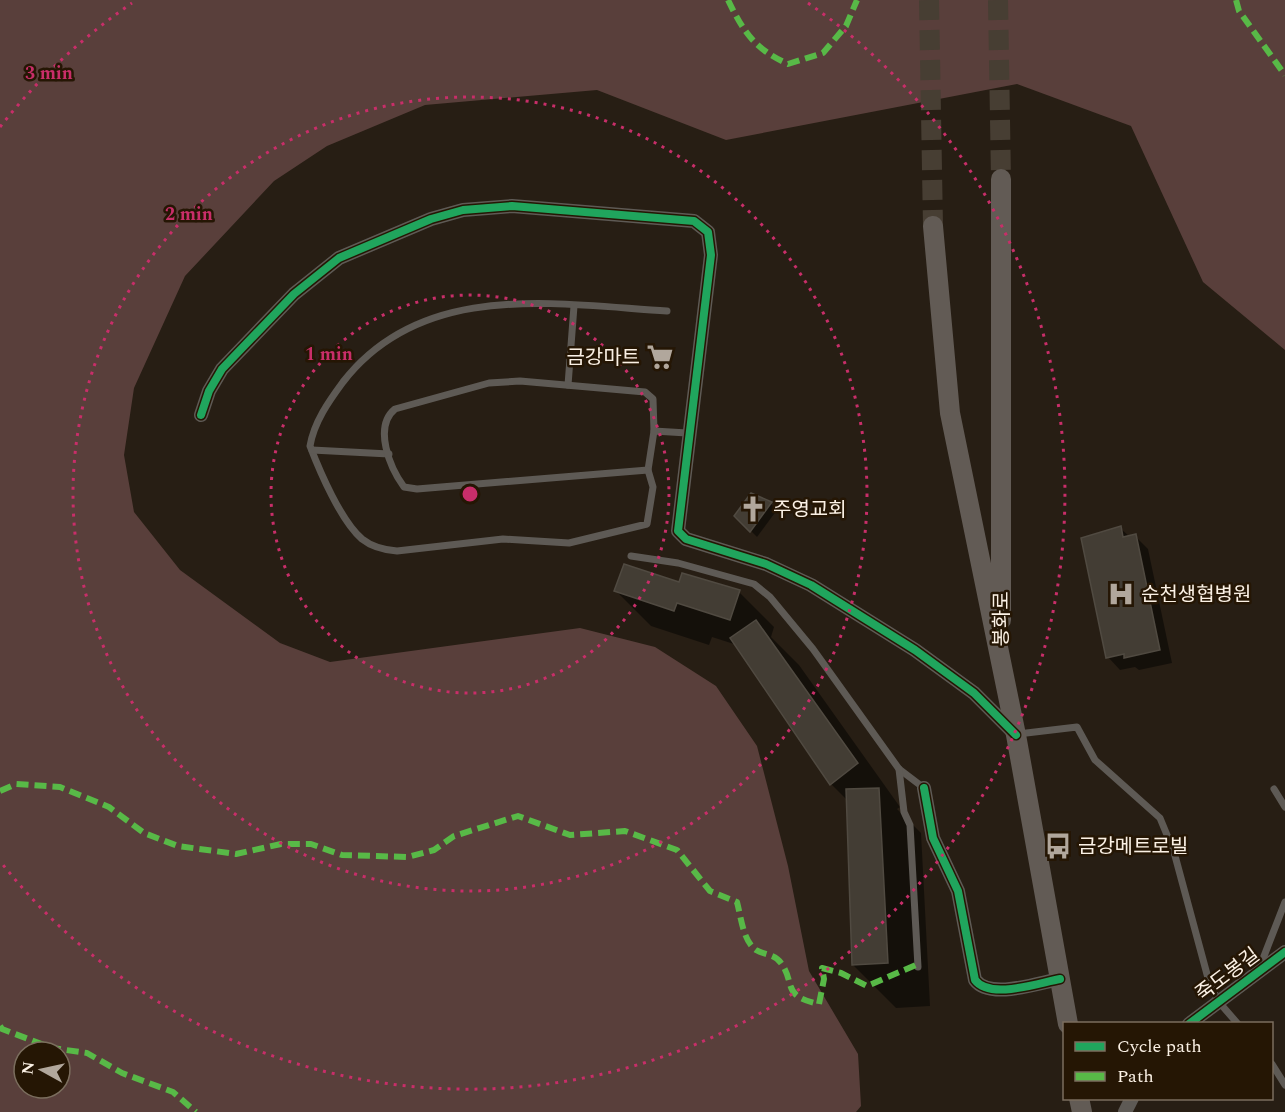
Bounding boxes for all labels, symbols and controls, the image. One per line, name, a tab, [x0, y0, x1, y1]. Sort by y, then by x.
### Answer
text: 3 min	[25, 60, 73, 87]
text: 2 min	[165, 201, 213, 228]
text: 1 min	[305, 341, 353, 368]
supermarket icon: 금강마트	[645, 342, 675, 372]
place label: 금강마트	[566, 343, 640, 373]
centre of rings	[460, 484, 480, 504]
church icon: 주영교회	[738, 494, 768, 524]
place label: 주영교회	[773, 495, 847, 525]
hospital icon: 순천생협병원	[1106, 579, 1136, 609]
place label: 순천생협병원	[1141, 580, 1251, 610]
street label: 봉화로	[987, 591, 1017, 647]
bus stop icon: 금강메트로빌	[1043, 831, 1073, 861]
place label: 금강메트로빌	[1078, 832, 1188, 862]
street label: 죽도봉길	[1189, 941, 1266, 1009]
legend	[1063, 1022, 1273, 1100]
text: Cycle path	[1117, 1033, 1202, 1060]
north arrow	[12, 1040, 72, 1100]
text: N	[15, 1060, 41, 1076]
text: Path	[1117, 1063, 1154, 1090]

